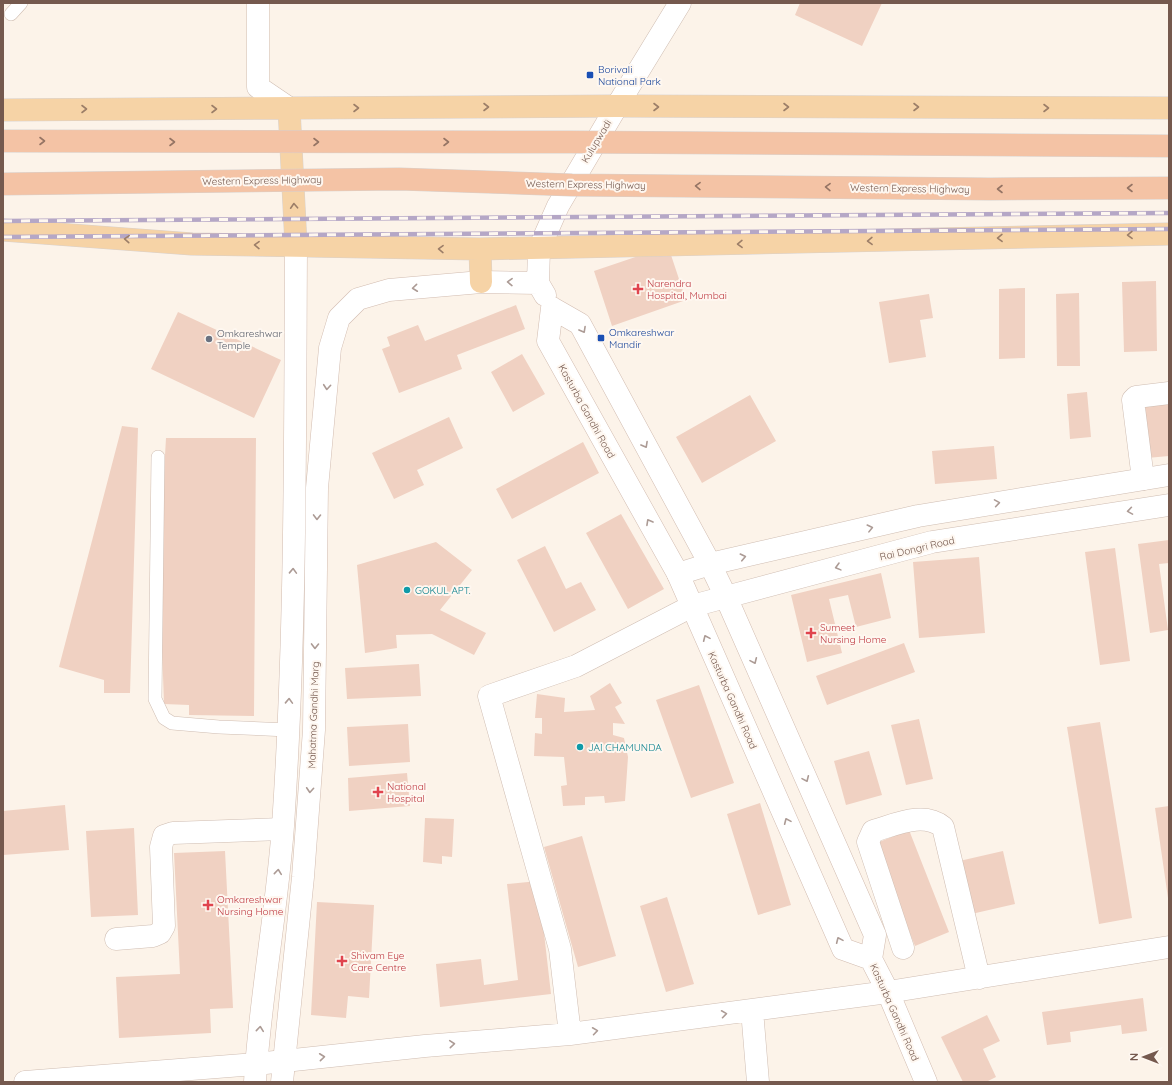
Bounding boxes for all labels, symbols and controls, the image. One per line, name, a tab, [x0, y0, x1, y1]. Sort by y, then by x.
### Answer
place label: Borivali National Park	[598, 63, 661, 88]
marker: Borivali National Park	[585, 70, 595, 80]
one-way arrow	[483, 103, 489, 111]
one-way arrow	[653, 103, 659, 111]
one-way arrow	[783, 103, 789, 111]
one-way arrow	[913, 103, 919, 111]
one-way arrow	[353, 104, 359, 112]
one-way arrow	[1043, 104, 1049, 112]
one-way arrow	[81, 105, 87, 113]
one-way arrow	[211, 105, 217, 113]
street label: Kulupwadi	[578, 117, 614, 165]
one-way arrow	[39, 137, 45, 145]
one-way arrow	[169, 138, 175, 146]
one-way arrow	[313, 138, 319, 146]
one-way arrow	[443, 138, 449, 146]
street label: Western Express Highway	[202, 173, 322, 188]
street label: Western Express Highway	[526, 177, 646, 192]
street label: Western Express Highway	[850, 181, 970, 196]
one-way arrow	[695, 182, 701, 190]
one-way arrow	[825, 183, 831, 191]
one-way arrow	[1127, 184, 1133, 192]
one-way arrow	[997, 185, 1003, 193]
one-way arrow	[290, 203, 299, 209]
one-way arrow	[1127, 231, 1133, 239]
one-way arrow	[997, 234, 1003, 242]
one-way arrow	[124, 235, 130, 244]
one-way arrow	[867, 237, 873, 245]
one-way arrow	[737, 240, 743, 248]
one-way arrow	[254, 241, 260, 249]
one-way arrow	[438, 245, 444, 253]
place label: Narendra Hospital, Mumbai	[647, 277, 727, 302]
one-way arrow	[507, 278, 513, 286]
one-way arrow	[412, 283, 418, 292]
marker: Narendra Hospital, Mumbai	[632, 283, 644, 295]
one-way arrow	[578, 326, 585, 334]
place label: Omkareshwar Mandir	[609, 326, 674, 351]
place label: Omkareshwar Temple	[217, 327, 282, 352]
marker: Omkareshwar Mandir	[596, 333, 606, 343]
marker: Omkareshwar Temple	[204, 334, 214, 344]
street label: Kasturba Gandhi Road	[555, 362, 618, 461]
one-way arrow	[322, 384, 331, 390]
one-way arrow	[640, 441, 648, 448]
one-way arrow	[994, 499, 1000, 508]
one-way arrow	[1127, 506, 1134, 515]
one-way arrow	[313, 514, 321, 520]
one-way arrow	[646, 518, 653, 526]
one-way arrow	[866, 525, 873, 533]
street label: Rai Dongri Road	[878, 534, 956, 563]
one-way arrow	[739, 553, 746, 561]
one-way arrow	[835, 562, 842, 571]
one-way arrow	[288, 568, 297, 574]
place label: GOKUL APT.	[415, 584, 471, 597]
marker: GOKUL APT.	[402, 585, 412, 595]
place label: Sumeet Nursing Home	[820, 621, 887, 646]
marker: Sumeet Nursing Home	[805, 627, 817, 639]
one-way arrow	[703, 635, 711, 642]
one-way arrow	[311, 643, 319, 649]
street label: Kasturba Gandhi Road	[705, 649, 760, 751]
one-way arrow	[749, 656, 757, 664]
street label: Mahatma Gandhi Marg	[305, 661, 322, 769]
one-way arrow	[285, 698, 293, 704]
place label: JAI CHAMUNDA	[588, 741, 662, 754]
marker: JAI CHAMUNDA	[575, 742, 585, 752]
one-way arrow	[802, 776, 810, 783]
place label: National Hospital	[387, 780, 426, 805]
marker: National Hospital	[372, 786, 384, 798]
one-way arrow	[305, 787, 314, 793]
one-way arrow	[783, 818, 791, 825]
one-way arrow	[273, 869, 282, 875]
place label: Omkareshwar Nursing Home	[217, 893, 284, 918]
marker: Omkareshwar Nursing Home	[202, 899, 214, 911]
one-way arrow	[836, 937, 844, 944]
place label: Shivam Eye Care Centre	[351, 949, 407, 974]
marker: Shivam Eye Care Centre	[336, 955, 348, 967]
street label: Kasturba Gandhi Road	[867, 961, 922, 1063]
one-way arrow	[721, 1010, 727, 1019]
one-way arrow	[255, 1026, 264, 1032]
one-way arrow	[592, 1027, 598, 1036]
north arrow	[1124, 1037, 1164, 1077]
one-way arrow	[449, 1039, 455, 1048]
one-way arrow	[319, 1053, 325, 1062]
text: N	[1127, 1053, 1141, 1061]

